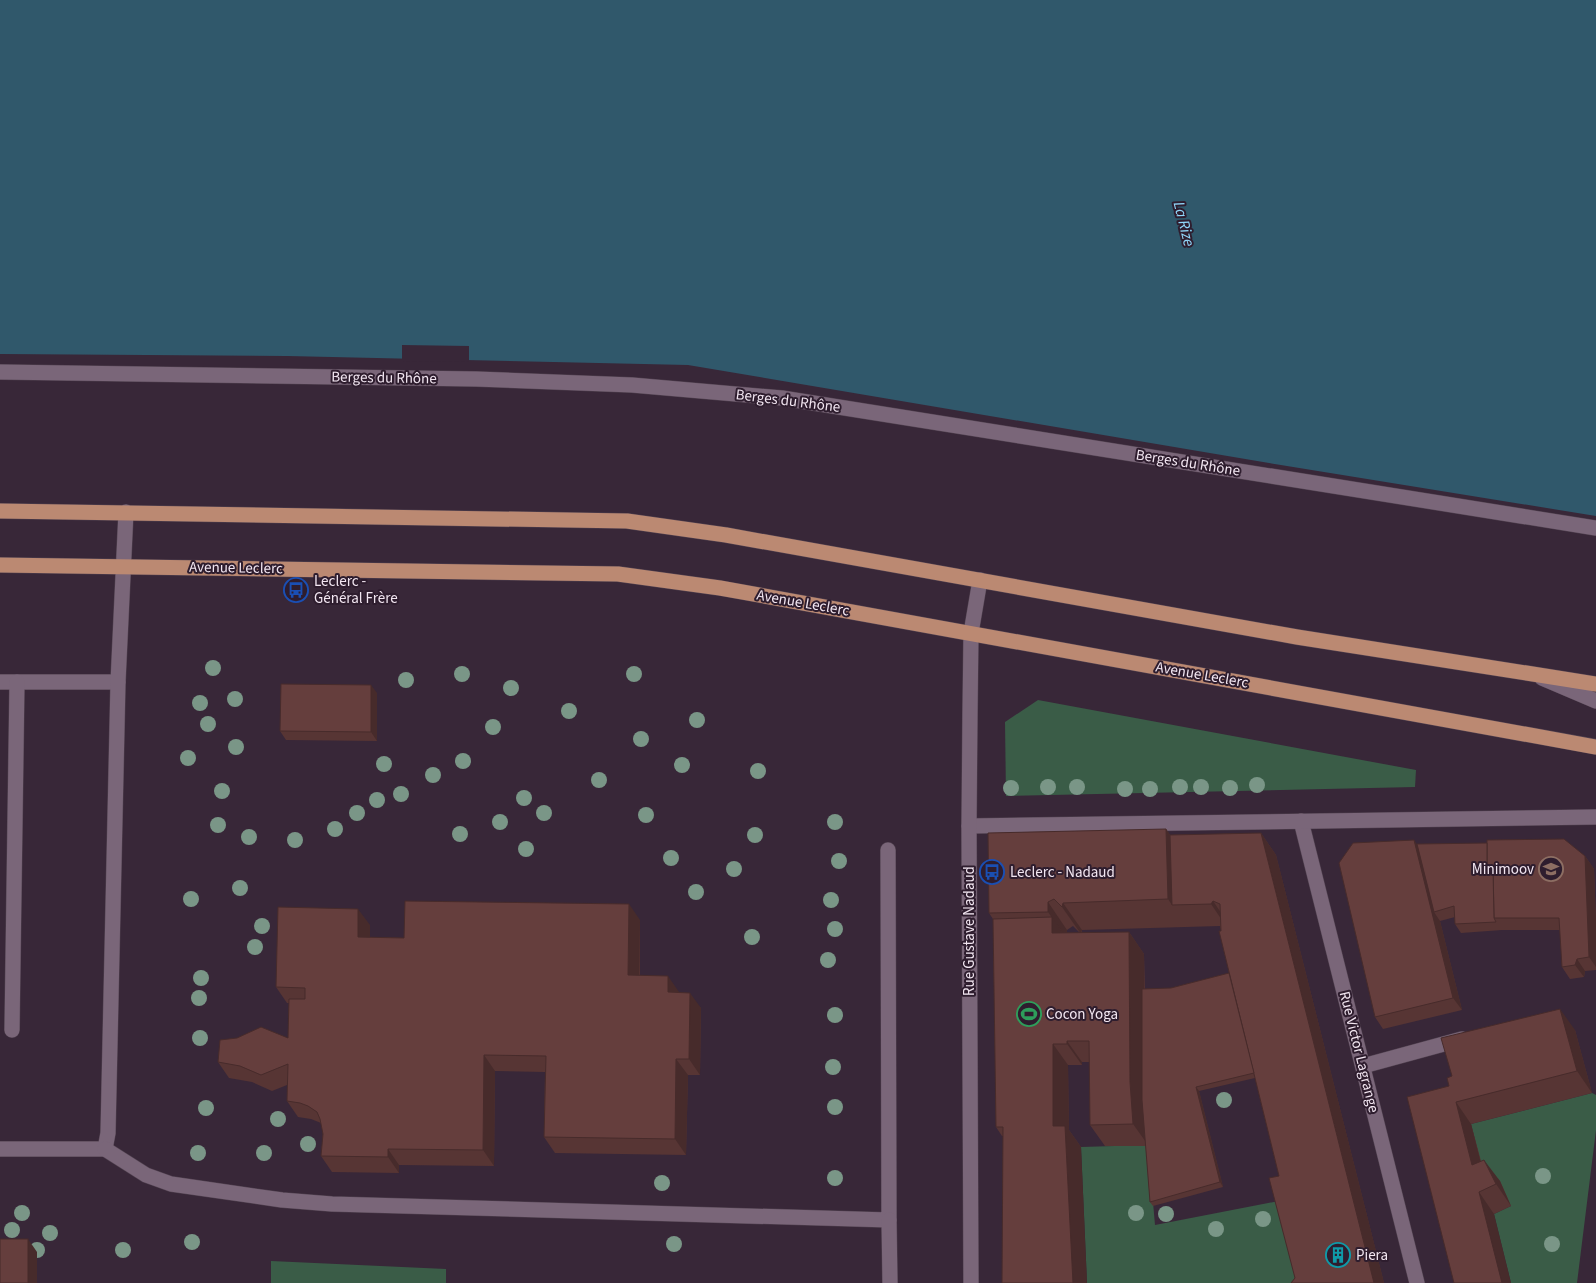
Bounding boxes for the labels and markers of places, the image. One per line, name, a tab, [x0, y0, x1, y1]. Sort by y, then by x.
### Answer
place label: Leclerc - Général Frère	[314, 571, 398, 609]
bus stop icon: Leclerc - Général Frère	[283, 577, 309, 603]
school or university icon: Minimoov	[1538, 856, 1564, 882]
bus stop icon: Leclerc - Nadaud	[979, 859, 1005, 885]
place label: Minimoov	[1472, 859, 1534, 880]
place label: Leclerc - Nadaud	[1010, 862, 1115, 883]
sports icon: Cocon Yoga	[1016, 1001, 1042, 1027]
place label: Cocon Yoga	[1046, 1004, 1118, 1025]
building icon: Piera	[1325, 1242, 1351, 1268]
place label: Piera	[1356, 1245, 1388, 1266]

